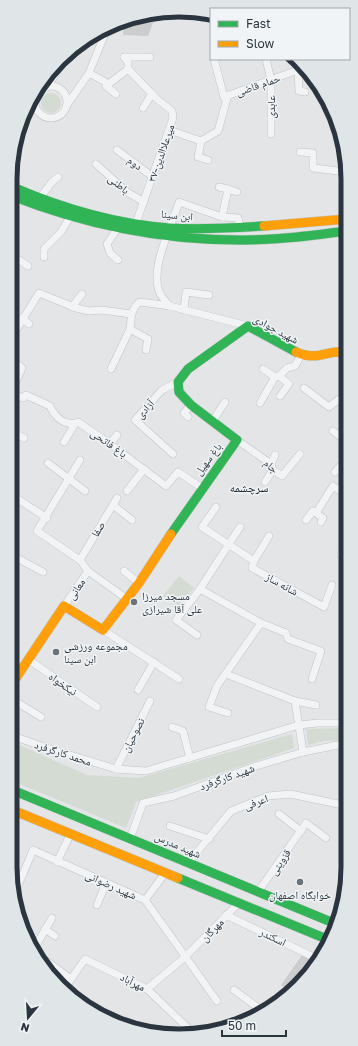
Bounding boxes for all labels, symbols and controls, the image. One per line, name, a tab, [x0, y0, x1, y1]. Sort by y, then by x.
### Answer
legend	[210, 8, 350, 60]
text: Fast	[246, 16, 271, 31]
text: Slow	[246, 36, 274, 51]
street label: حمام قاضی	[234, 71, 282, 99]
street label: عابدی	[264, 95, 278, 119]
street label: ۳۷-میرعلاالدین	[145, 122, 177, 184]
street label: دوم	[125, 153, 146, 173]
street label: باطنی	[105, 171, 133, 197]
street label: ابن سینا	[160, 207, 194, 223]
street label: شهید جوادی	[251, 311, 301, 347]
street label: آزادی	[133, 396, 157, 421]
street label: باغ فاتحی	[88, 425, 130, 461]
street label: باغ سهیل	[191, 440, 225, 478]
street label: جام	[261, 456, 281, 476]
district label: سرچشمه	[230, 480, 268, 495]
street label: صفا	[88, 519, 107, 539]
street label: شانه ساز	[263, 569, 301, 598]
street label: معانی	[64, 576, 88, 602]
place label: مسجد میرزا علی آقا شیرازی	[142, 589, 203, 616]
marker: مسجد میرزا علی آقا شیرازی	[129, 597, 139, 607]
place label: مجموعه ورزشی ابن سینا	[64, 639, 128, 666]
marker: مجموعه ورزشی ابن سینا	[51, 647, 61, 657]
street label: نیکخواه	[46, 669, 80, 698]
street label: نصوحیان	[118, 715, 148, 755]
street label: محمد کارگرفرد	[33, 737, 93, 768]
street label: شهید کارگرفرد	[198, 761, 256, 793]
street label: اعرفی	[242, 791, 270, 813]
street label: شهید مدرس	[153, 829, 203, 861]
street label: قزوینی	[266, 846, 294, 878]
street label: شهید رضوانی	[83, 868, 139, 902]
marker: خوابگاه اصفهان	[295, 877, 305, 887]
place label: خوابگاه اصفهان	[269, 888, 331, 902]
street label: مهرگان	[197, 915, 227, 945]
street label: اسکندر	[257, 924, 288, 948]
street label: مهرآباد	[118, 970, 148, 994]
north arrow	[8, 998, 48, 1038]
scale bar	[222, 1012, 286, 1038]
text: 50 m	[228, 1018, 256, 1033]
text: N	[19, 1021, 31, 1035]

